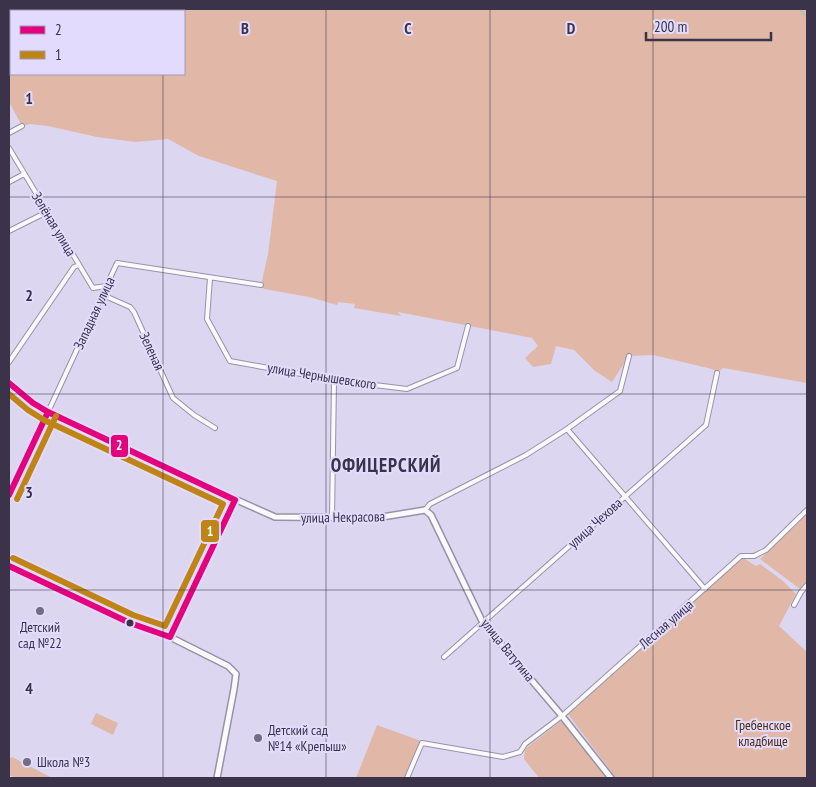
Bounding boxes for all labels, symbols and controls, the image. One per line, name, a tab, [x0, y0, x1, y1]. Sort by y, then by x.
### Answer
legend	[10, 10, 185, 75]
scale bar	[646, 10, 771, 42]
text: 200 m	[654, 17, 687, 36]
text: B	[241, 18, 249, 38]
text: C	[404, 18, 412, 38]
text: D	[567, 18, 576, 38]
text: 2	[55, 20, 62, 39]
text: 1	[55, 45, 62, 64]
text: 1	[25, 88, 33, 108]
street label: Зелёная улица	[28, 189, 80, 259]
street label: Западная улица	[69, 274, 119, 352]
text: 2	[25, 285, 33, 305]
street label: Зеленая	[135, 329, 169, 373]
street label: улица Чернышевского	[266, 358, 378, 394]
line badge: 2	[110, 434, 129, 458]
text: 2	[116, 436, 122, 454]
district label: ОФИЦЕРСКИЙ	[331, 453, 441, 477]
text: 3	[25, 482, 33, 502]
street label: улица Чехова	[564, 494, 626, 552]
street label: улица Некрасова	[301, 507, 385, 527]
line badge: 1	[200, 519, 220, 543]
text: 1	[207, 522, 213, 540]
street label: Лесная улица	[634, 595, 697, 653]
marker: Детский сад №22	[34, 605, 46, 617]
street label: улица Ватутина	[477, 615, 539, 685]
place label: Детский сад №22	[18, 618, 62, 652]
unlabelled marker	[125, 618, 135, 628]
text: 4	[25, 678, 33, 698]
park label: Гребенское кладбище	[735, 716, 791, 750]
place label: Детский сад №14 «Крепыш»	[268, 721, 347, 755]
marker: Детский сад №14 «Крепыш»	[252, 732, 264, 744]
place label: Школа №3	[37, 753, 90, 771]
marker: Школа №3	[21, 756, 33, 768]

